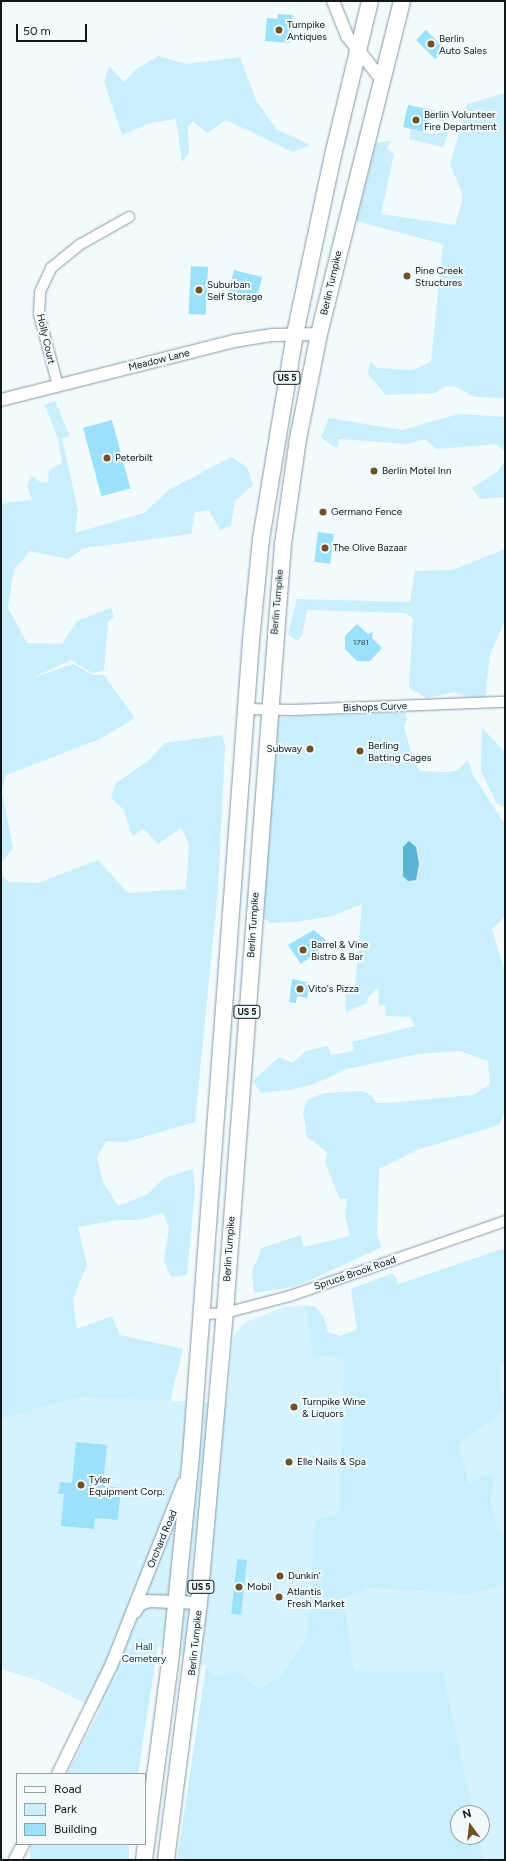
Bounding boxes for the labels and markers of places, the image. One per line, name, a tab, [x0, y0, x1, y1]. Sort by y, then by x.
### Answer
place label: Turnpike Antiques	[287, 18, 327, 42]
marker: Turnpike Antiques	[274, 25, 284, 35]
place label: Berlin Auto Sales	[439, 32, 487, 56]
marker: Berlin Auto Sales	[426, 39, 436, 49]
place label: Berlin Volunteer Fire Department	[424, 108, 497, 132]
marker: Berlin Volunteer Fire Department	[411, 115, 421, 125]
place label: Pine Creek Structures	[415, 264, 463, 288]
marker: Pine Creek Structures	[402, 271, 412, 281]
place label: Suburban Self Storage	[207, 278, 262, 302]
marker: Suburban Self Storage	[194, 285, 204, 295]
place label: Peterbilt	[115, 452, 153, 464]
marker: Peterbilt	[102, 453, 112, 463]
place label: Berlin Motel Inn	[382, 465, 452, 477]
marker: Berlin Motel Inn	[369, 466, 379, 476]
place label: Germano Fence	[331, 506, 402, 518]
marker: Germano Fence	[318, 507, 328, 517]
place label: The Olive Bazaar	[333, 542, 407, 554]
marker: The Olive Bazaar	[320, 543, 330, 553]
place label: Berling Batting Cages	[368, 739, 431, 762]
place label: Subway	[267, 743, 302, 755]
marker: Subway	[305, 744, 315, 754]
marker: Berling Batting Cages	[355, 746, 365, 756]
place label: Barrel & Vine Bistro & Bar	[311, 938, 368, 962]
marker: Barrel & Vine Bistro & Bar	[298, 945, 308, 955]
place label: Vito's Pizza	[308, 983, 359, 995]
marker: Vito's Pizza	[295, 984, 305, 994]
place label: Turnpike Wine & Liquors	[302, 1395, 365, 1418]
marker: Turnpike Wine & Liquors	[289, 1402, 299, 1412]
place label: Elle Nails & Spa	[297, 1456, 366, 1468]
marker: Elle Nails & Spa	[284, 1457, 294, 1467]
place label: Tyler Equipment Corp.	[89, 1473, 165, 1496]
marker: Tyler Equipment Corp.	[76, 1480, 86, 1490]
place label: Dunkin'	[288, 1570, 321, 1582]
marker: Dunkin'	[275, 1571, 285, 1581]
place label: Mobil	[247, 1581, 272, 1593]
marker: Mobil	[234, 1582, 244, 1592]
place label: Atlantis Fresh Market	[287, 1585, 345, 1608]
marker: Atlantis Fresh Market	[274, 1592, 284, 1602]

